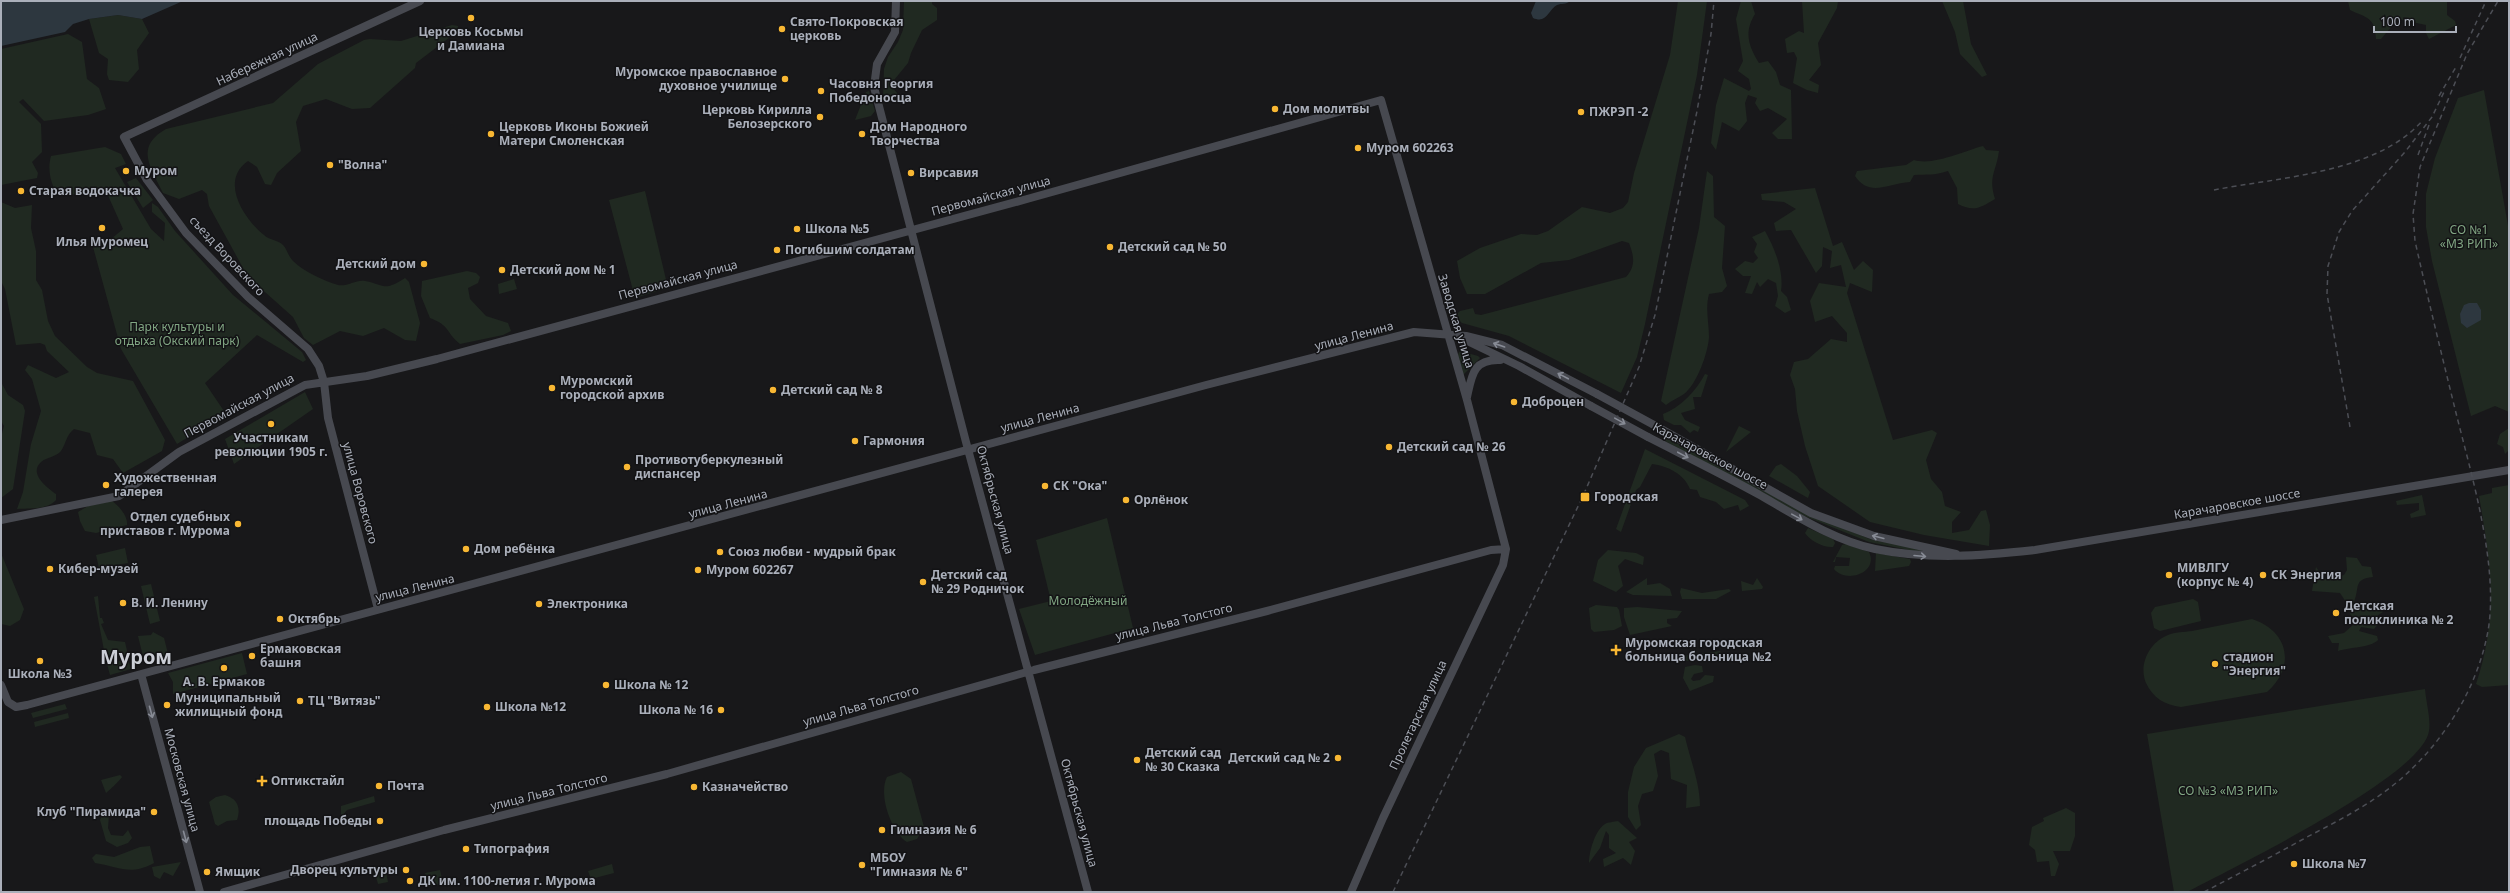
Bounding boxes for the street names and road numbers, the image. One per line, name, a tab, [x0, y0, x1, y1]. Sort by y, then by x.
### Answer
street label: Набережная улица	[213, 28, 320, 90]
street label: Первомайская улица	[929, 171, 1052, 220]
street label: съезд Воровского	[186, 212, 269, 299]
street label: Первомайская улица	[616, 255, 739, 304]
street label: Заводская улица	[1434, 272, 1479, 370]
street label: улица Ленина	[1313, 317, 1395, 354]
street label: Первомайская улица	[181, 369, 297, 442]
street label: улица Ленина	[999, 399, 1081, 436]
street label: Карачаровское шоссе	[1650, 418, 1771, 493]
street label: улица Воровского	[339, 440, 382, 546]
street label: Октябрьская улица	[973, 444, 1018, 556]
street label: Карачаровское шоссе	[2172, 484, 2302, 523]
street label: улица Ленина	[687, 485, 769, 522]
street label: улица Ленина	[374, 569, 456, 606]
street label: улица Льва Толстого	[1114, 599, 1234, 644]
street label: Пролетарская улица	[1385, 657, 1450, 772]
street label: улица Льва Толстого	[801, 681, 921, 730]
street label: Московская улица	[160, 726, 205, 834]
street label: Октябрьская улица	[1057, 757, 1102, 869]
street label: улица Льва Толстого	[489, 769, 609, 814]

